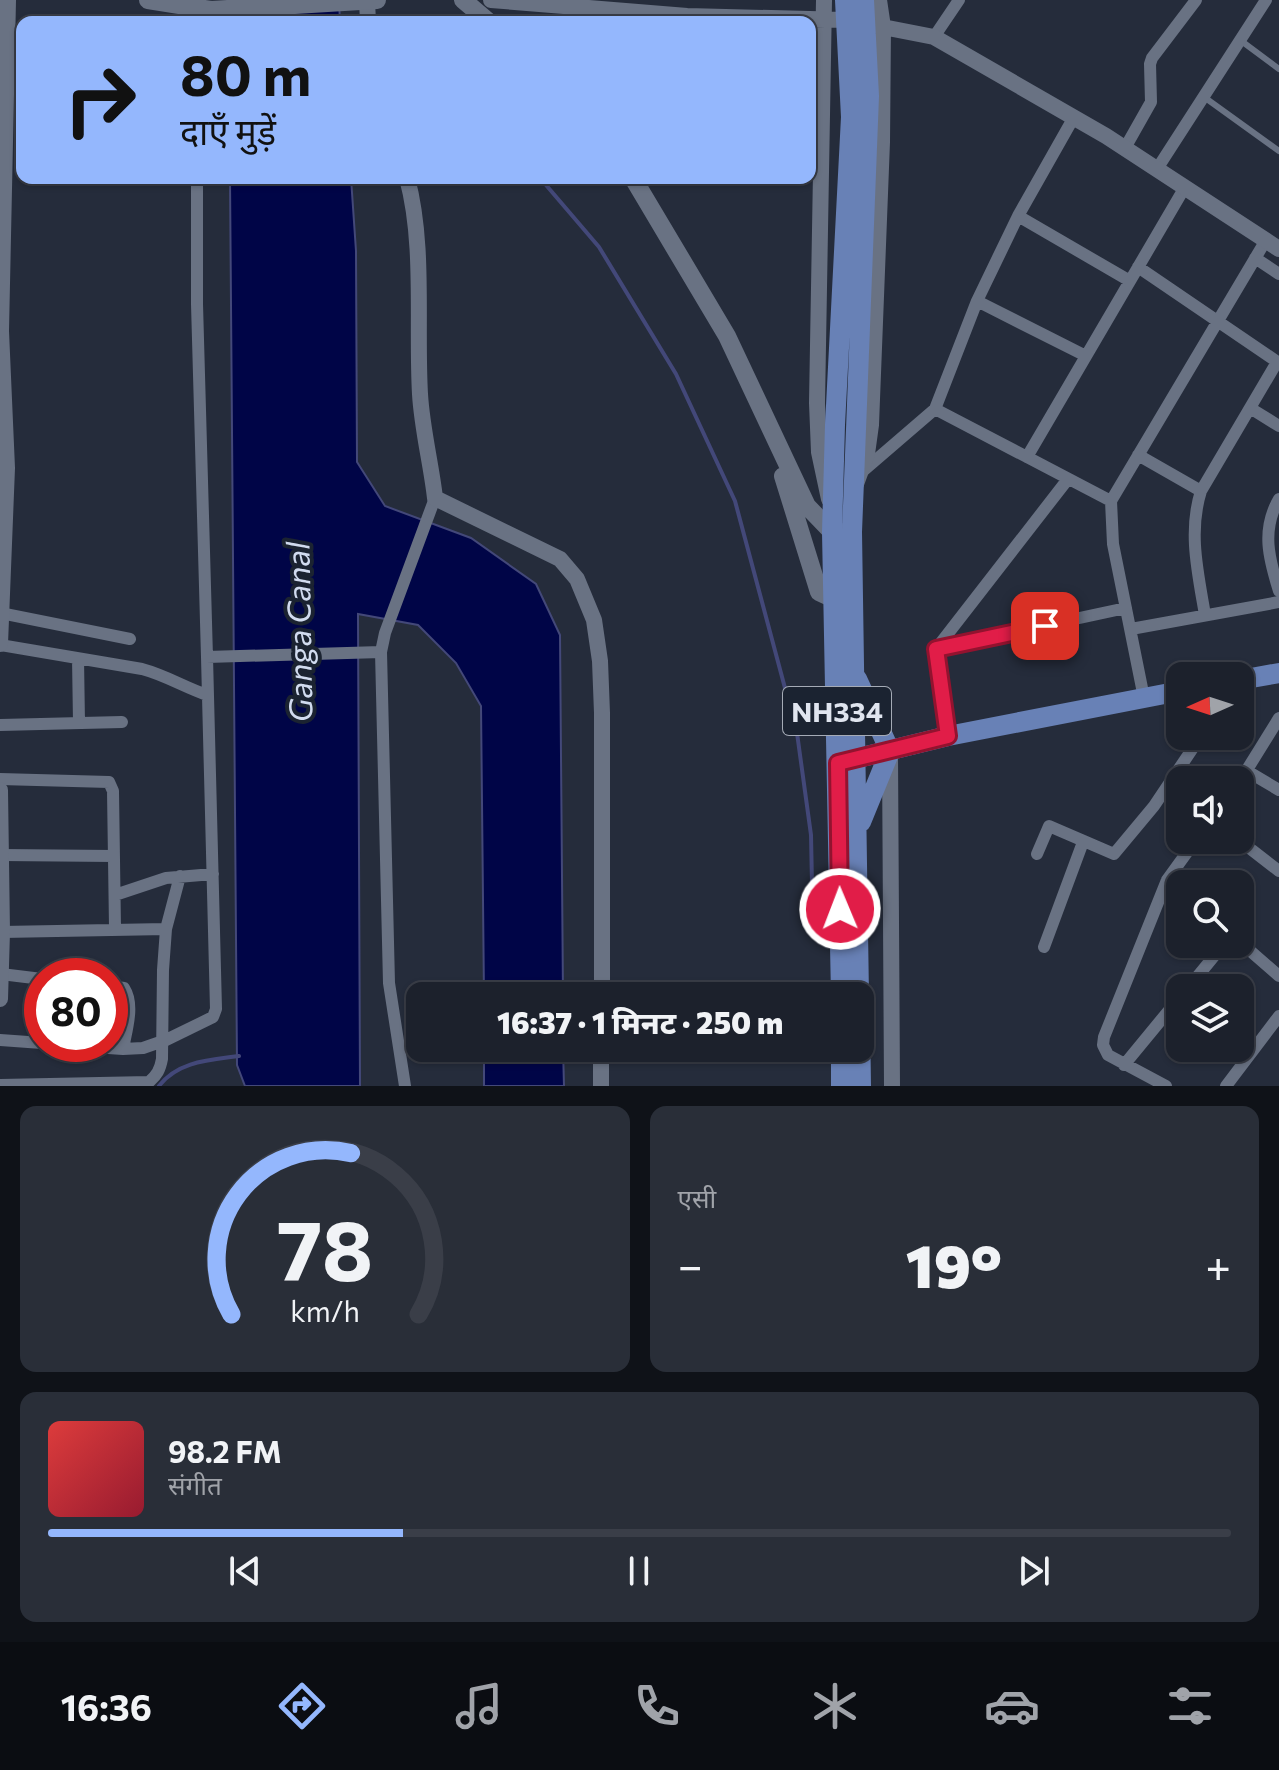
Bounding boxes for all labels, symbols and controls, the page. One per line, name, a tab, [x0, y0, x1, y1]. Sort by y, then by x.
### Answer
text: 80 m	[180, 39, 311, 108]
icon: right	[48, 48, 152, 152]
text: दाएँ मुड़ें	[180, 108, 276, 152]
water label: Ganga Canal	[276, 541, 320, 723]
pin	[1011, 592, 1079, 660]
icon: arrive	[1023, 604, 1067, 648]
north arrow	[1166, 662, 1254, 750]
map controls	[1166, 662, 1254, 1062]
road number: NH334	[783, 687, 891, 735]
button: sound	[1166, 766, 1254, 854]
position arrow	[798, 867, 882, 951]
button: search	[1166, 870, 1254, 958]
speed limit sign: 80	[24, 958, 128, 1062]
button: layers	[1166, 974, 1254, 1062]
text: 16:37 · 1 मिनट · 250 m	[497, 1003, 783, 1040]
text: एसी	[678, 1182, 716, 1213]
text: 78	[276, 1196, 373, 1298]
text: 19°	[906, 1227, 1002, 1300]
text: −	[678, 1237, 703, 1291]
text: +	[1205, 1237, 1231, 1291]
text: km/h	[290, 1293, 360, 1328]
text: 98.2 FM	[168, 1432, 282, 1469]
text: संगीत	[168, 1469, 222, 1500]
icon: previous	[223, 1549, 267, 1593]
icon: pause	[617, 1549, 661, 1593]
icon: next	[1012, 1549, 1056, 1593]
icon: directions	[274, 1678, 330, 1734]
icon: music	[451, 1678, 507, 1734]
icon: phone	[629, 1678, 685, 1734]
icon: climate	[807, 1678, 863, 1734]
icon: car	[984, 1678, 1040, 1734]
icon: filters	[1162, 1678, 1218, 1734]
text: 16:36	[61, 1684, 152, 1728]

